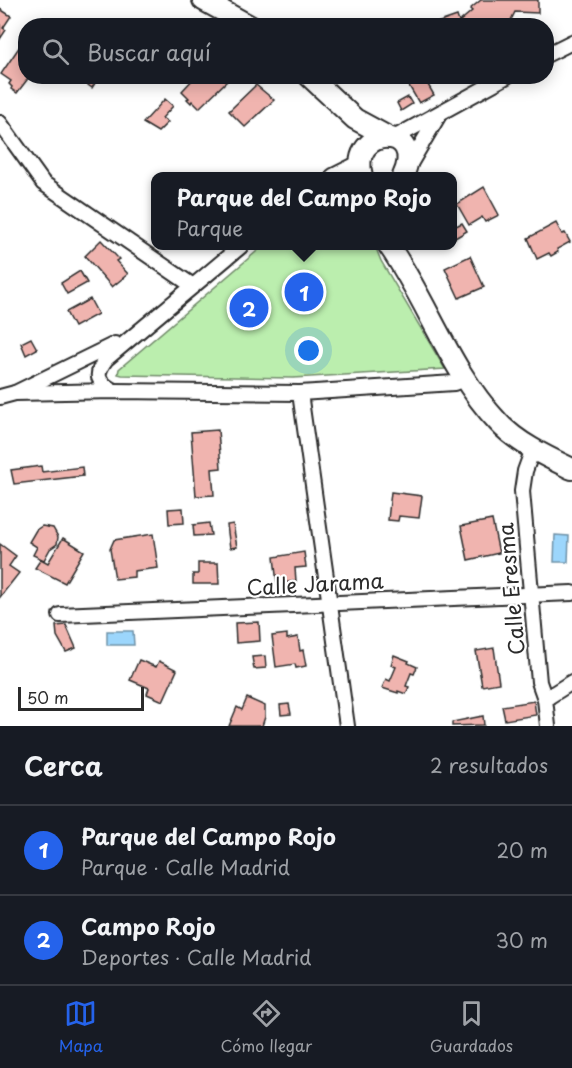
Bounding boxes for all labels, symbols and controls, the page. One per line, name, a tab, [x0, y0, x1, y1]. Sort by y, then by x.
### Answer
search box	[18, 18, 554, 84]
icon: search	[39, 35, 72, 68]
text: Buscar aquí	[87, 35, 211, 68]
popup	[151, 172, 457, 250]
text: Parque del Campo Rojo	[177, 180, 431, 213]
text: Parque	[177, 213, 243, 243]
pin: 1	[284, 270, 324, 314]
pin: 2	[230, 286, 268, 330]
your location	[294, 336, 323, 365]
street label: Calle Eresma	[488, 522, 532, 656]
street label: Calle Jarama	[246, 563, 385, 603]
scale bar	[18, 684, 144, 712]
text: 50 m	[27, 685, 68, 709]
text: Cerca	[24, 746, 103, 785]
text: 2 resultados	[430, 750, 548, 780]
text: Parque del Campo Rojo	[81, 819, 336, 852]
text: 1	[39, 835, 48, 865]
text: 20 m	[496, 835, 548, 865]
text: Parque · Calle Madrid	[81, 852, 290, 882]
text: Campo Rojo	[81, 909, 215, 942]
text: 2	[36, 925, 51, 955]
text: 30 m	[495, 925, 548, 955]
text: Deportes · Calle Madrid	[81, 942, 312, 972]
tab: Mapa	[59, 997, 103, 1057]
tab: Cómo llegar	[221, 997, 312, 1057]
tab: Guardados	[430, 997, 513, 1057]

